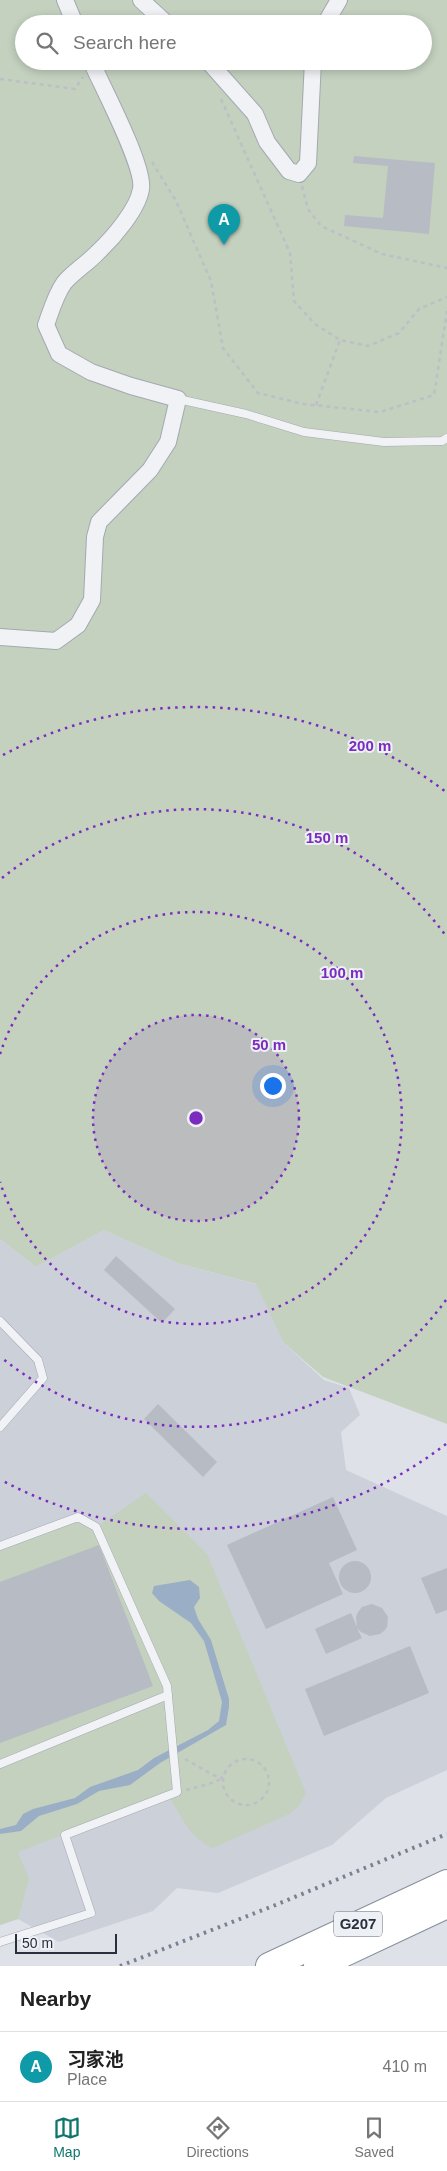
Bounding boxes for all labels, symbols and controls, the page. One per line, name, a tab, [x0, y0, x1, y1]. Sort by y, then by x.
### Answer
search box	[15, 15, 432, 70]
icon: search	[33, 29, 61, 57]
text: Search here	[73, 32, 177, 53]
pin: A	[208, 204, 240, 245]
text: 200 m	[349, 737, 391, 754]
text: 150 m	[306, 829, 348, 846]
text: 100 m	[321, 964, 363, 981]
text: 50 m	[252, 1036, 286, 1053]
your location	[260, 1073, 286, 1099]
centre of rings	[187, 1109, 205, 1127]
road number: G207	[334, 1912, 382, 1936]
scale bar	[15, 1931, 118, 1954]
text: 50 m	[22, 1935, 53, 1951]
text: Nearby	[20, 1987, 91, 2010]
text: 习家池	[67, 2049, 124, 2070]
text: A	[30, 2058, 42, 2075]
text: 410 m	[383, 2058, 427, 2075]
text: Place	[67, 2071, 107, 2088]
tab: Map	[53, 2114, 81, 2160]
tab: Directions	[187, 2114, 249, 2160]
tab: Saved	[354, 2114, 394, 2160]

